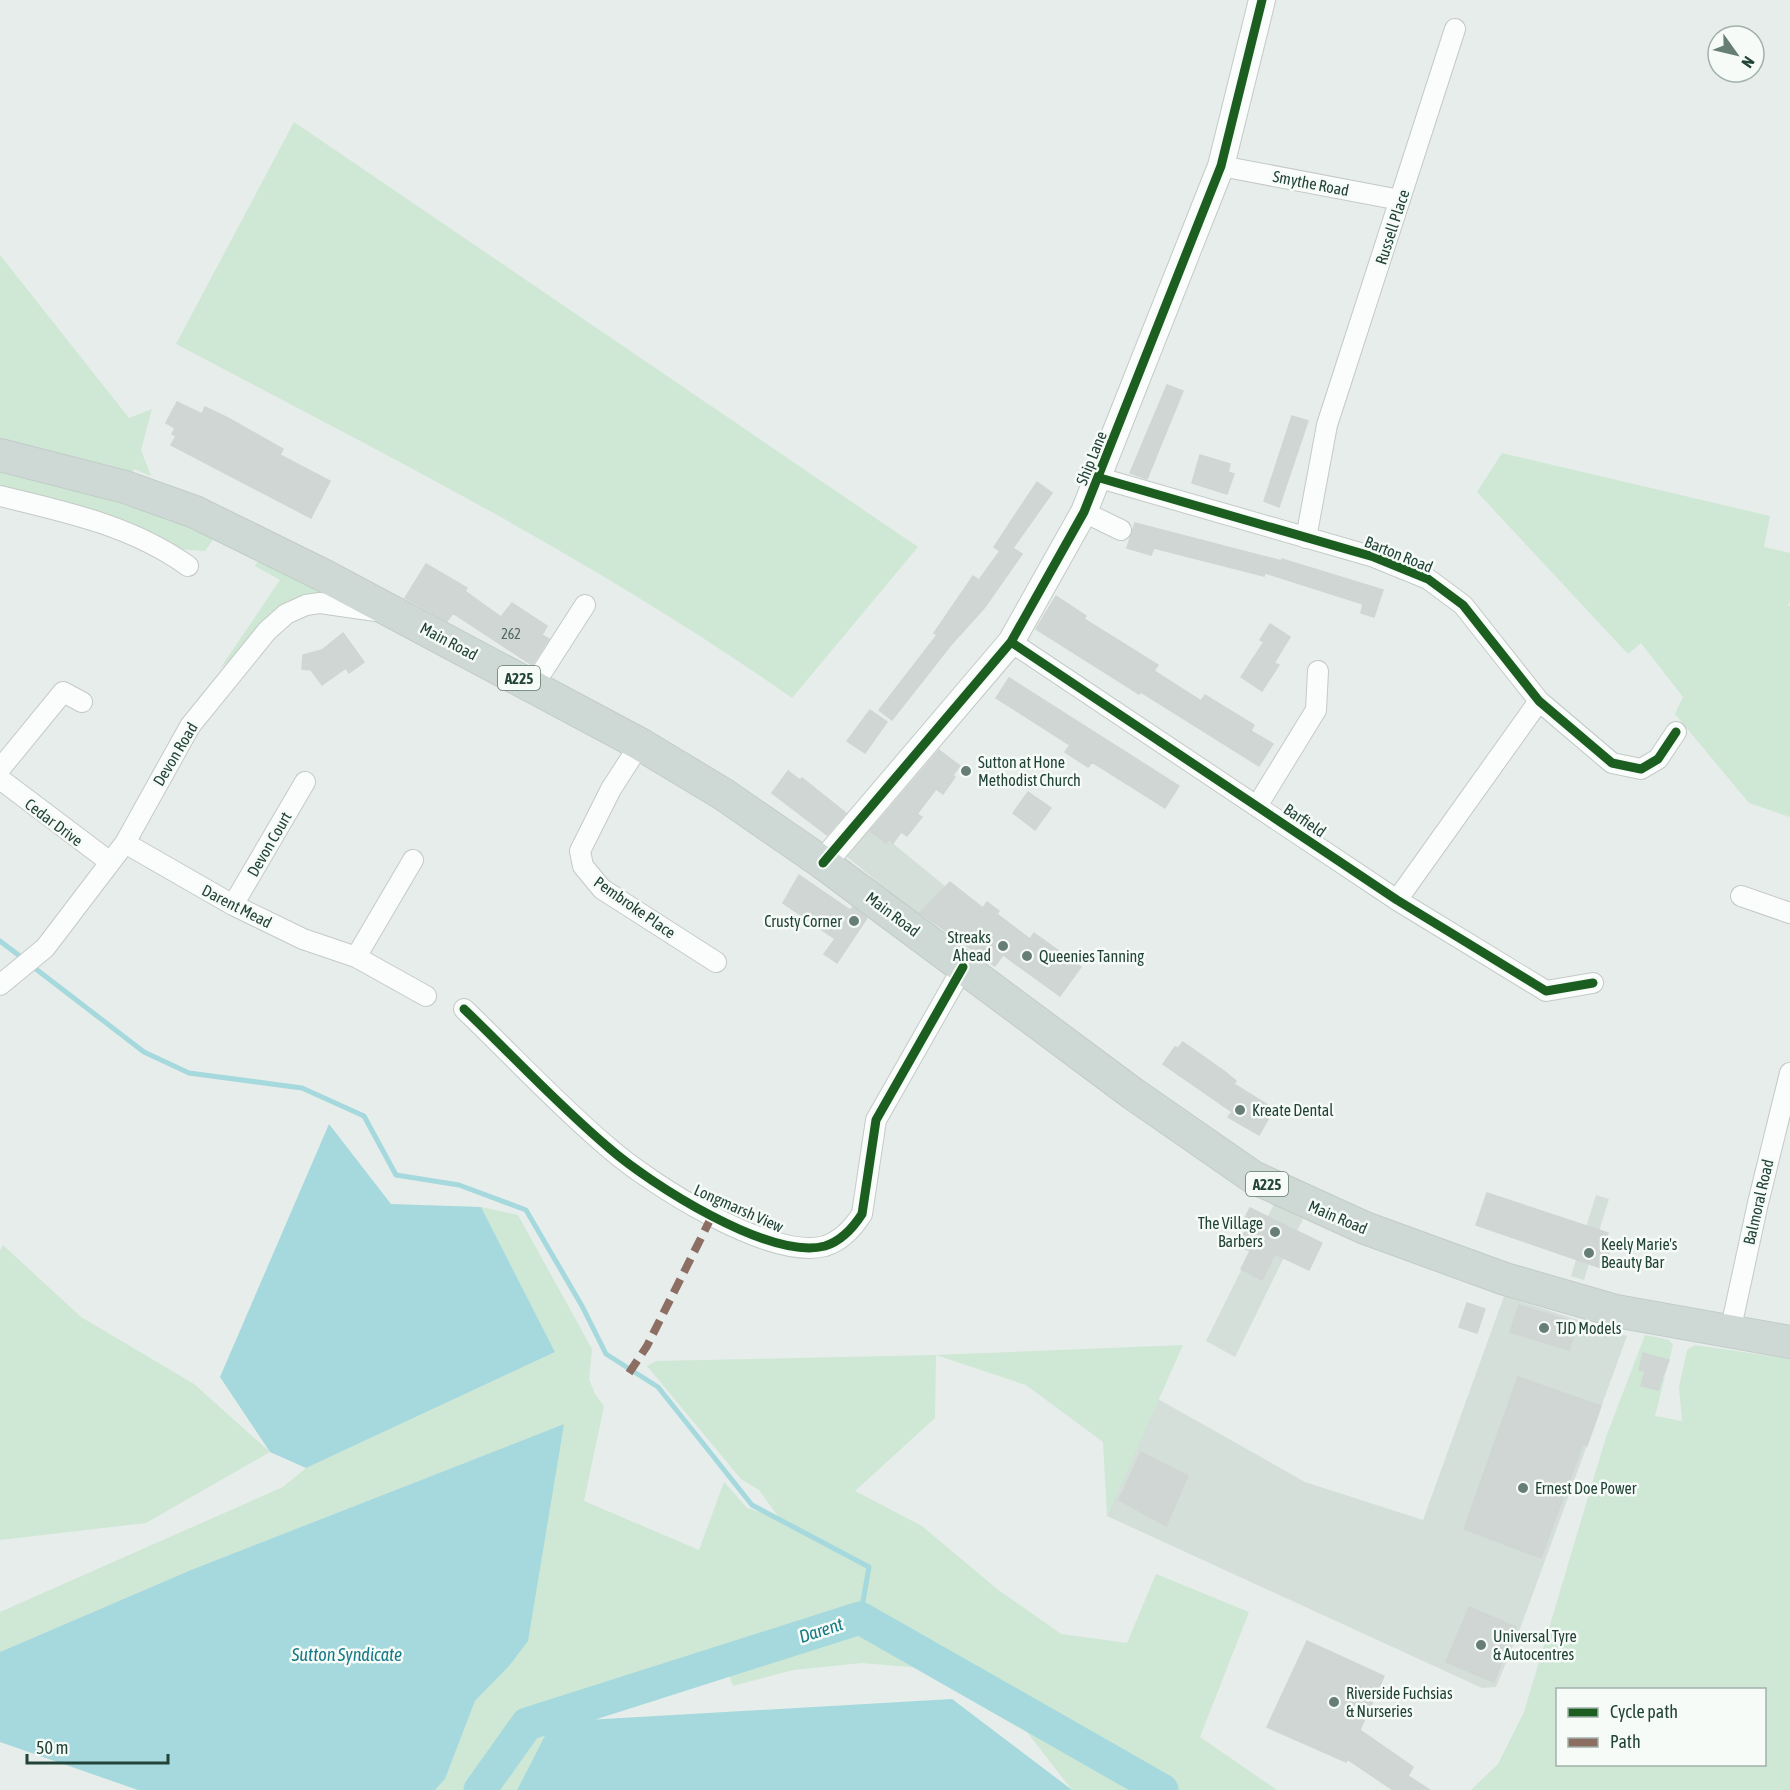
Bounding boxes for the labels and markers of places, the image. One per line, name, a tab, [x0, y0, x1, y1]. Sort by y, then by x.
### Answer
place label: Sutton at Hone Methodist Church	[978, 753, 1081, 789]
marker: Sutton at Hone Methodist Church	[959, 764, 973, 778]
place label: Crusty Corner	[764, 912, 842, 931]
marker: Crusty Corner	[847, 914, 861, 928]
place label: Streaks Ahead	[948, 928, 991, 964]
marker: Streaks Ahead	[996, 939, 1010, 953]
place label: Queenies Tanning	[1039, 947, 1144, 966]
marker: Queenies Tanning	[1020, 949, 1034, 963]
place label: Kreate Dental	[1252, 1101, 1334, 1119]
marker: Kreate Dental	[1233, 1103, 1247, 1117]
place label: The Village Barbers	[1198, 1214, 1263, 1250]
marker: The Village Barbers	[1268, 1225, 1282, 1239]
place label: Keely Marie's Beauty Bar	[1601, 1235, 1678, 1272]
marker: Keely Marie's Beauty Bar	[1582, 1246, 1596, 1260]
place label: TJD Models	[1556, 1319, 1622, 1337]
marker: TJD Models	[1537, 1321, 1551, 1335]
place label: Ernest Doe Power	[1535, 1479, 1637, 1497]
marker: Ernest Doe Power	[1516, 1481, 1530, 1495]
place label: Universal Tyre & Autocentres	[1493, 1627, 1577, 1663]
marker: Universal Tyre & Autocentres	[1474, 1638, 1488, 1652]
place label: Riverside Fuchsias & Nurseries	[1346, 1684, 1453, 1720]
marker: Riverside Fuchsias & Nurseries	[1327, 1695, 1341, 1709]

